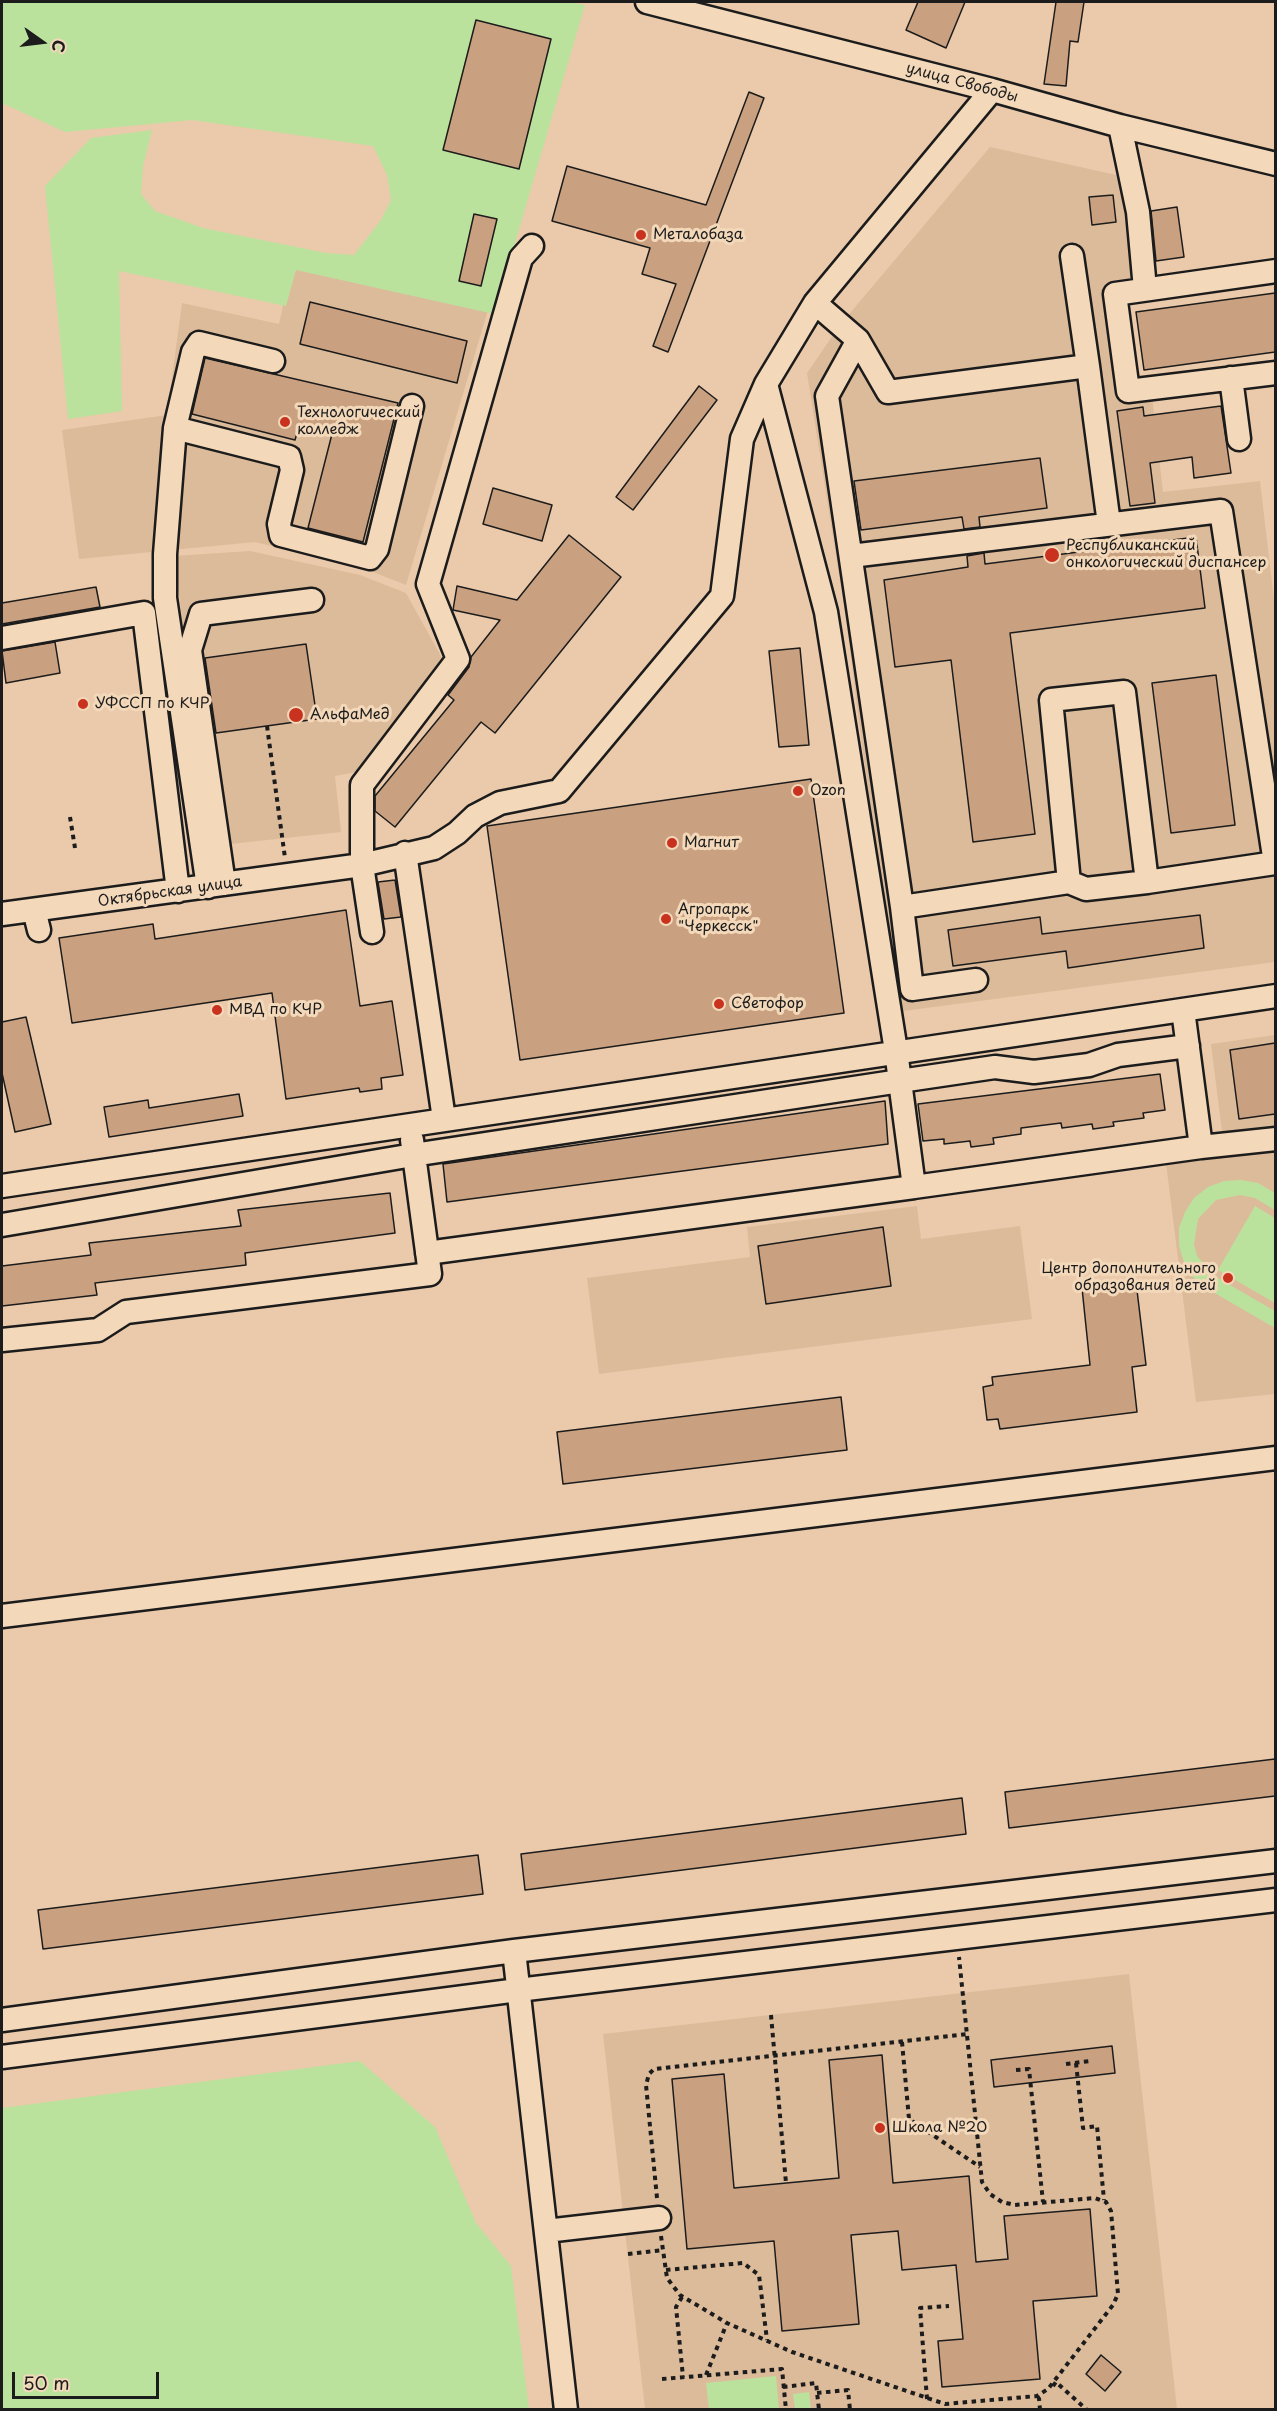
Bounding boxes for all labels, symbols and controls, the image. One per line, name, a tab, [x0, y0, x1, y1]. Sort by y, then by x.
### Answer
north arrow	[12, 12, 72, 72]
text: С	[46, 38, 73, 55]
street label: улица Свободы	[904, 59, 1020, 107]
place label: Металобаза	[653, 226, 743, 244]
marker: Металобаза	[634, 228, 648, 242]
place label: Технологический колледж	[297, 404, 420, 439]
marker: Технологический колледж	[278, 415, 292, 429]
place label: Республиканский онкологический диспансер	[1066, 537, 1266, 572]
marker: Республиканский онкологический диспансер	[1043, 546, 1061, 564]
place label: УФССП по КЧР	[95, 695, 209, 713]
marker: УФССП по КЧР	[76, 697, 90, 711]
marker: АльфаМед	[287, 706, 305, 724]
place label: АльфаМед	[310, 706, 390, 724]
place label: Ozon	[810, 782, 846, 800]
marker: Ozon	[791, 784, 805, 798]
place label: Магнит	[684, 834, 739, 852]
marker: Магнит	[665, 836, 679, 850]
street label: Октябрьская улица	[97, 873, 243, 911]
place label: Агропарк "Черкесск"	[678, 901, 758, 936]
marker: Агропарк "Черкесск"	[659, 912, 673, 926]
place label: Светофор	[731, 995, 804, 1013]
marker: Светофор	[712, 997, 726, 1011]
place label: МВД по КЧР	[229, 1001, 322, 1019]
marker: МВД по КЧР	[210, 1003, 224, 1017]
place label: Центр дополнительного образования детей	[1041, 1260, 1216, 1295]
marker: Центр дополнительного образования детей	[1221, 1271, 1235, 1285]
place label: Школа №20	[892, 2119, 987, 2137]
marker: Школа №20	[873, 2121, 887, 2135]
scale bar	[15, 2360, 162, 2398]
text: 50 m	[23, 2369, 70, 2396]

